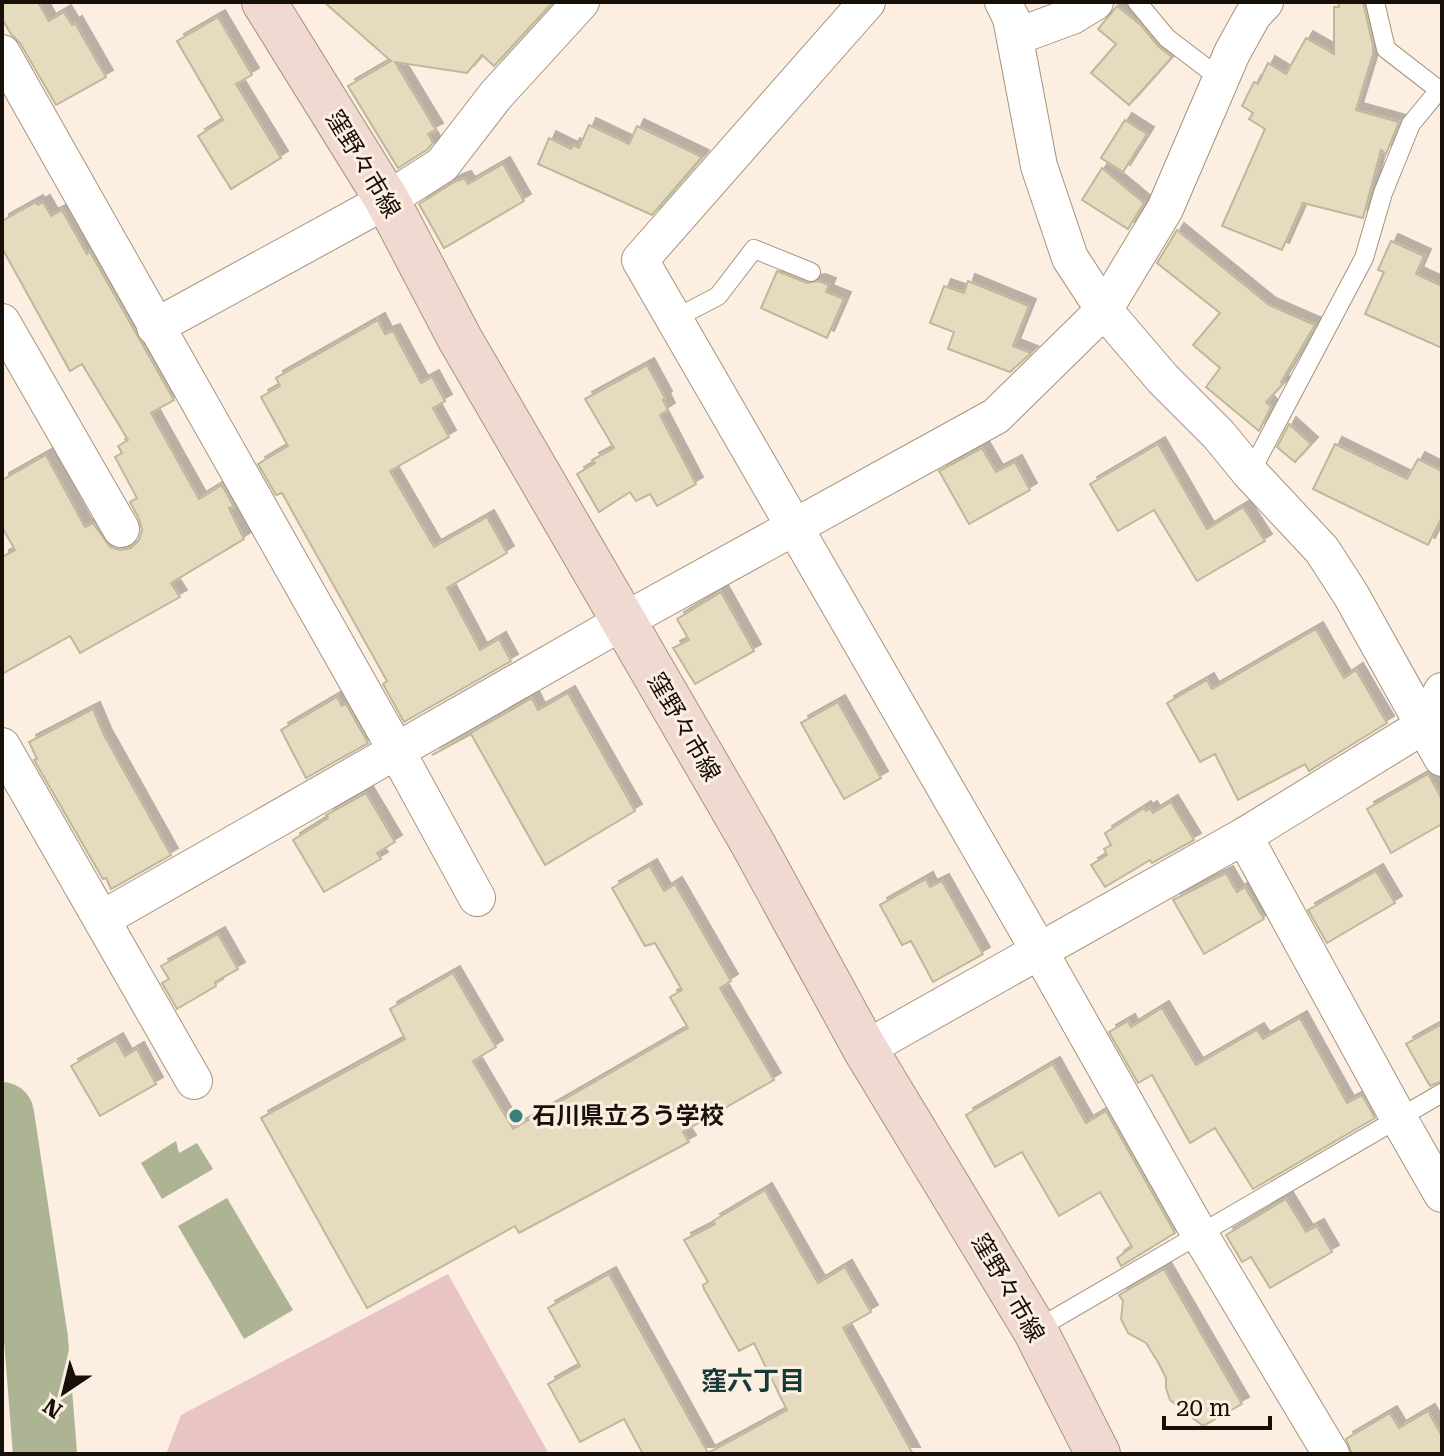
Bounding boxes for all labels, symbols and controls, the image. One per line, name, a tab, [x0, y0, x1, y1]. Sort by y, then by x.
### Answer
street label: 窪野々市線	[320, 105, 406, 223]
street label: 窪野々市線	[642, 668, 726, 786]
place label: 石川県立ろう学校	[532, 1102, 724, 1130]
marker: 石川県立ろう学校	[507, 1107, 525, 1125]
street label: 窪野々市線	[966, 1229, 1050, 1347]
north arrow	[24, 1352, 104, 1432]
district label: 窪六丁目	[701, 1366, 805, 1396]
scale bar	[1164, 1380, 1270, 1430]
text: N	[39, 1393, 67, 1423]
text: 20 m	[1176, 1394, 1231, 1422]

